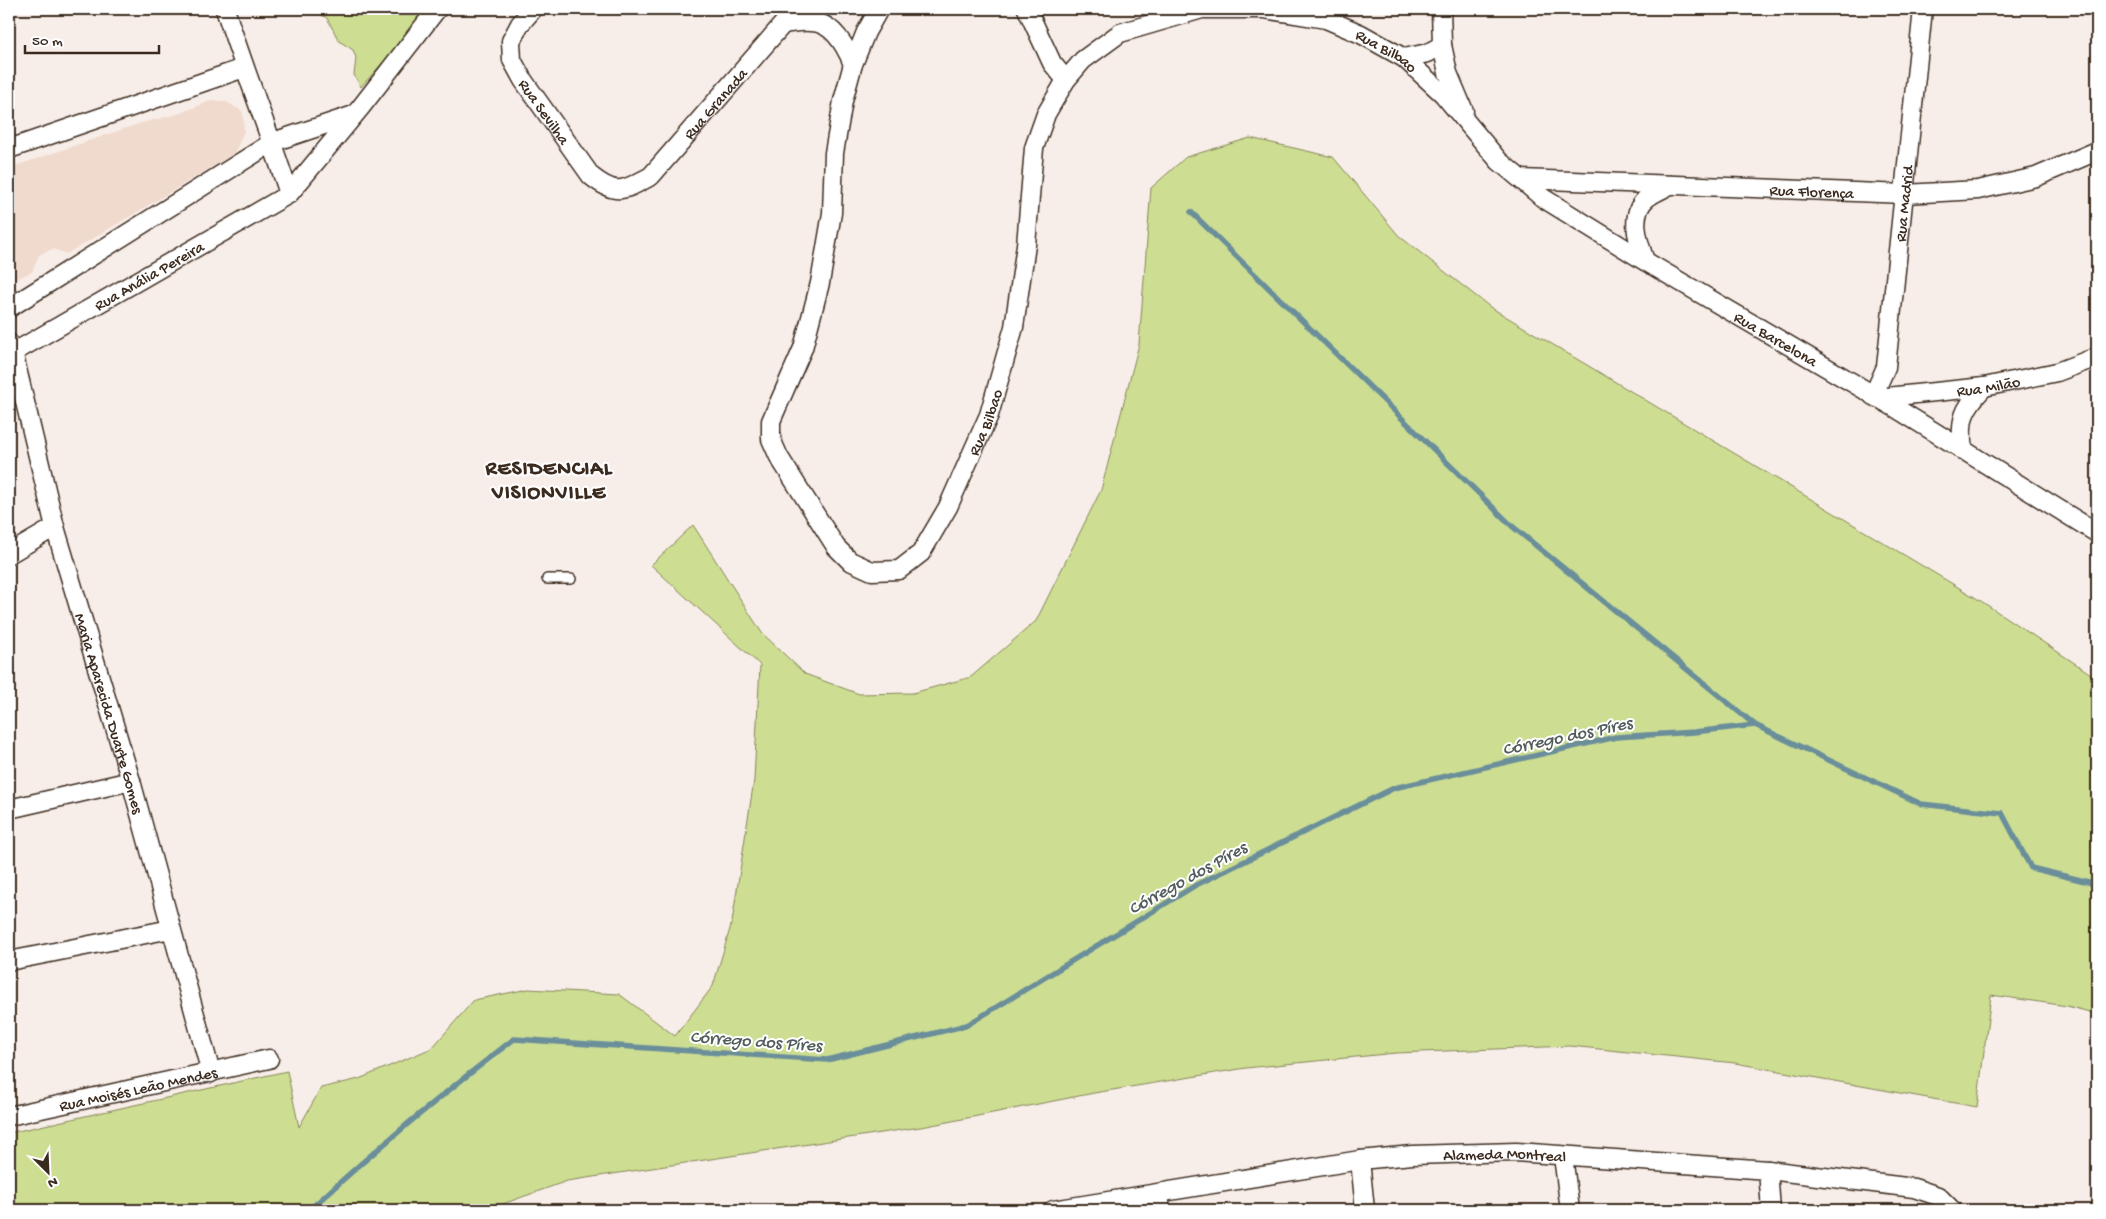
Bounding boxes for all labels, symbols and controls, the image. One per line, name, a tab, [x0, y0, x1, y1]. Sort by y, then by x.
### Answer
scale bar	[25, 22, 159, 54]
street label: Rua Bilbao	[1352, 27, 1420, 78]
text: 50 m	[32, 33, 63, 51]
street label: Rua Granada	[681, 65, 754, 145]
street label: Rua Sevilha	[512, 77, 572, 150]
street label: Rua Madrid	[1893, 163, 1920, 243]
street label: Rua Florença	[1769, 183, 1855, 205]
street label: Rua Anália Pereira	[92, 238, 209, 317]
street label: Rua Barcelona	[1730, 309, 1821, 373]
street label: Rua Milão	[1956, 374, 2022, 403]
street label: Rua Bilbao	[966, 388, 1009, 459]
district label: RESIDENCIAL VISIONVILLE	[485, 458, 613, 507]
street label: Maria Aparecida Duarte Gomes	[68, 612, 146, 817]
water label: Córrego dos Píres	[1501, 713, 1637, 761]
water label: Córrego dos Píres	[1125, 837, 1253, 920]
water label: Córrego dos Píres	[689, 1027, 825, 1058]
street label: Rua Moisés Leão Mendes	[58, 1064, 220, 1118]
north arrow	[22, 1146, 72, 1196]
street label: Alameda Montreal	[1443, 1146, 1567, 1169]
text: N	[45, 1172, 60, 1191]

